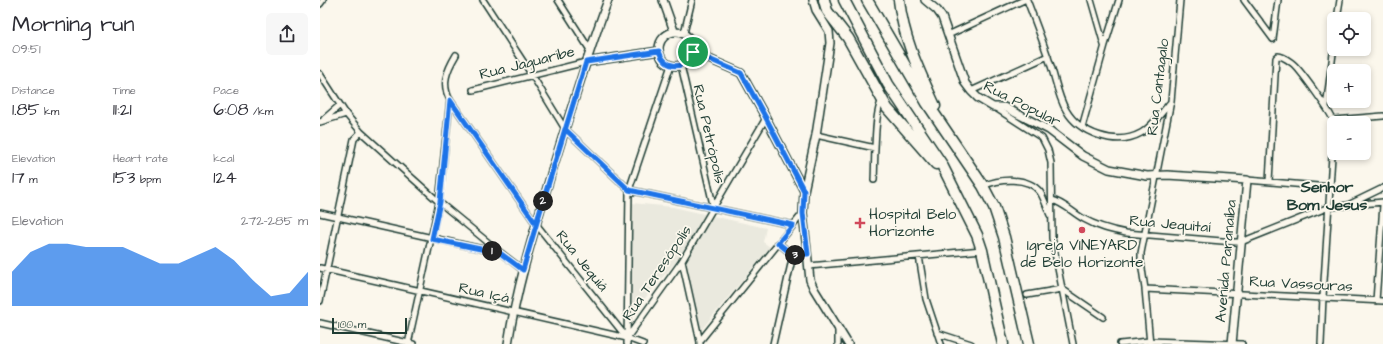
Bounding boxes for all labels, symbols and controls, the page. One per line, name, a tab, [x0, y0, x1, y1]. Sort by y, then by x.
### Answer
text: Morning run	[12, 9, 135, 40]
map controls	[1327, 12, 1371, 160]
button: locate	[1327, 12, 1371, 56]
button: share	[266, 13, 308, 55]
pin	[676, 35, 710, 69]
street label: Rua Cantagalo	[1142, 37, 1175, 137]
text: 09:51	[12, 40, 41, 58]
street label: Rua Jaguaribe	[477, 41, 577, 86]
icon: arrive	[682, 41, 704, 63]
button: +	[1327, 64, 1371, 108]
street label: Rua Popular	[980, 76, 1064, 132]
street label: Rua Petrópolis	[687, 82, 731, 186]
text: Distance	[12, 83, 55, 98]
text: Time	[113, 83, 136, 98]
text: Pace	[213, 83, 239, 98]
text: 1.85	[12, 98, 40, 122]
text: 11:21	[113, 98, 132, 122]
text: 6:08	[213, 98, 249, 122]
text: km	[40, 104, 59, 119]
text: /km	[249, 104, 273, 119]
button: −	[1327, 116, 1371, 160]
text: Elevation	[12, 151, 55, 166]
text: Heart rate	[113, 151, 168, 166]
text: kcal	[213, 151, 234, 166]
text: 17	[12, 166, 25, 190]
text: 153	[113, 166, 136, 190]
text: 124	[213, 166, 237, 190]
text: m	[25, 172, 38, 187]
text: bpm	[136, 172, 161, 187]
district label: Senhor Bom Jesus	[1287, 176, 1367, 216]
pin: 2	[533, 191, 553, 211]
text: 2	[540, 193, 546, 208]
street label: Avenida Paranaíba	[1210, 198, 1242, 323]
place label: Hospital Belo Horizonte	[869, 204, 957, 242]
street label: Rua Jequitaí	[1128, 210, 1212, 238]
text: Elevation	[12, 212, 63, 230]
text: 272–285 m	[241, 212, 308, 230]
marker: Hospital Belo Horizonte	[854, 217, 866, 229]
street label: Rua Teresópolis	[617, 221, 697, 325]
marker: Igreja VINEYARD de Belo Horizonte	[1077, 225, 1087, 235]
street label: Rua Jequiá	[551, 226, 613, 296]
place label: Igreja VINEYARD de Belo Horizonte	[1020, 235, 1144, 273]
pin: 1	[482, 241, 502, 261]
text: 1	[491, 243, 493, 258]
pin: 3	[785, 245, 805, 265]
text: 3	[792, 247, 798, 262]
street label: Rua Vassouras	[1249, 271, 1354, 297]
street label: Rua Içá	[457, 277, 512, 309]
scale bar	[332, 316, 407, 335]
text: 100 m	[338, 317, 366, 332]

